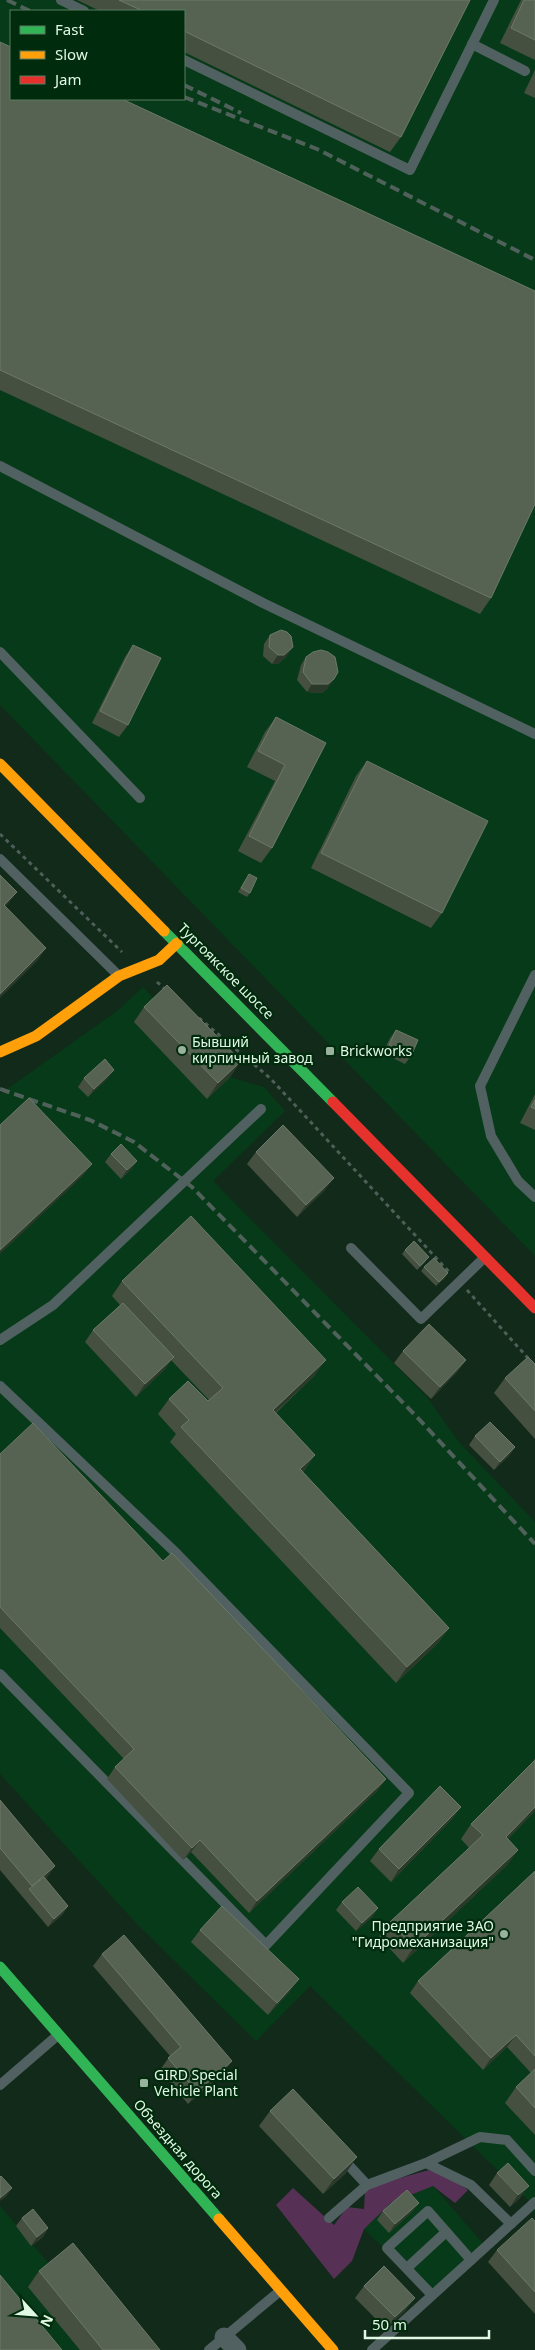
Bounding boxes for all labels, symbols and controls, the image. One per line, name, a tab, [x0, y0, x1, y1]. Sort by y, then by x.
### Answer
legend	[10, 10, 185, 100]
text: Fast	[55, 19, 84, 39]
text: Slow	[55, 44, 88, 64]
text: Jam	[53, 69, 82, 89]
street label: Тургоякское шоссе	[174, 919, 279, 1023]
place label: Бывший кирпичный завод	[192, 1032, 313, 1067]
place label: Brickworks	[340, 1041, 412, 1060]
marker: Бывший кирпичный завод	[176, 1044, 188, 1056]
marker: Brickworks	[324, 1045, 336, 1057]
place label: Предприятие ЗАО "Гидромеханизация"	[352, 1916, 494, 1951]
marker: Предприятие ЗАО "Гидромеханизация"	[498, 1928, 510, 1940]
place label: GIRD Special Vehicle Plant	[154, 2065, 238, 2100]
marker: GIRD Special Vehicle Plant	[138, 2077, 150, 2089]
street label: Объездная дорога	[130, 2095, 227, 2203]
north arrow	[10, 2290, 60, 2340]
scale bar	[365, 2308, 489, 2340]
text: N	[36, 2312, 58, 2330]
text: 50 m	[372, 2314, 407, 2334]

